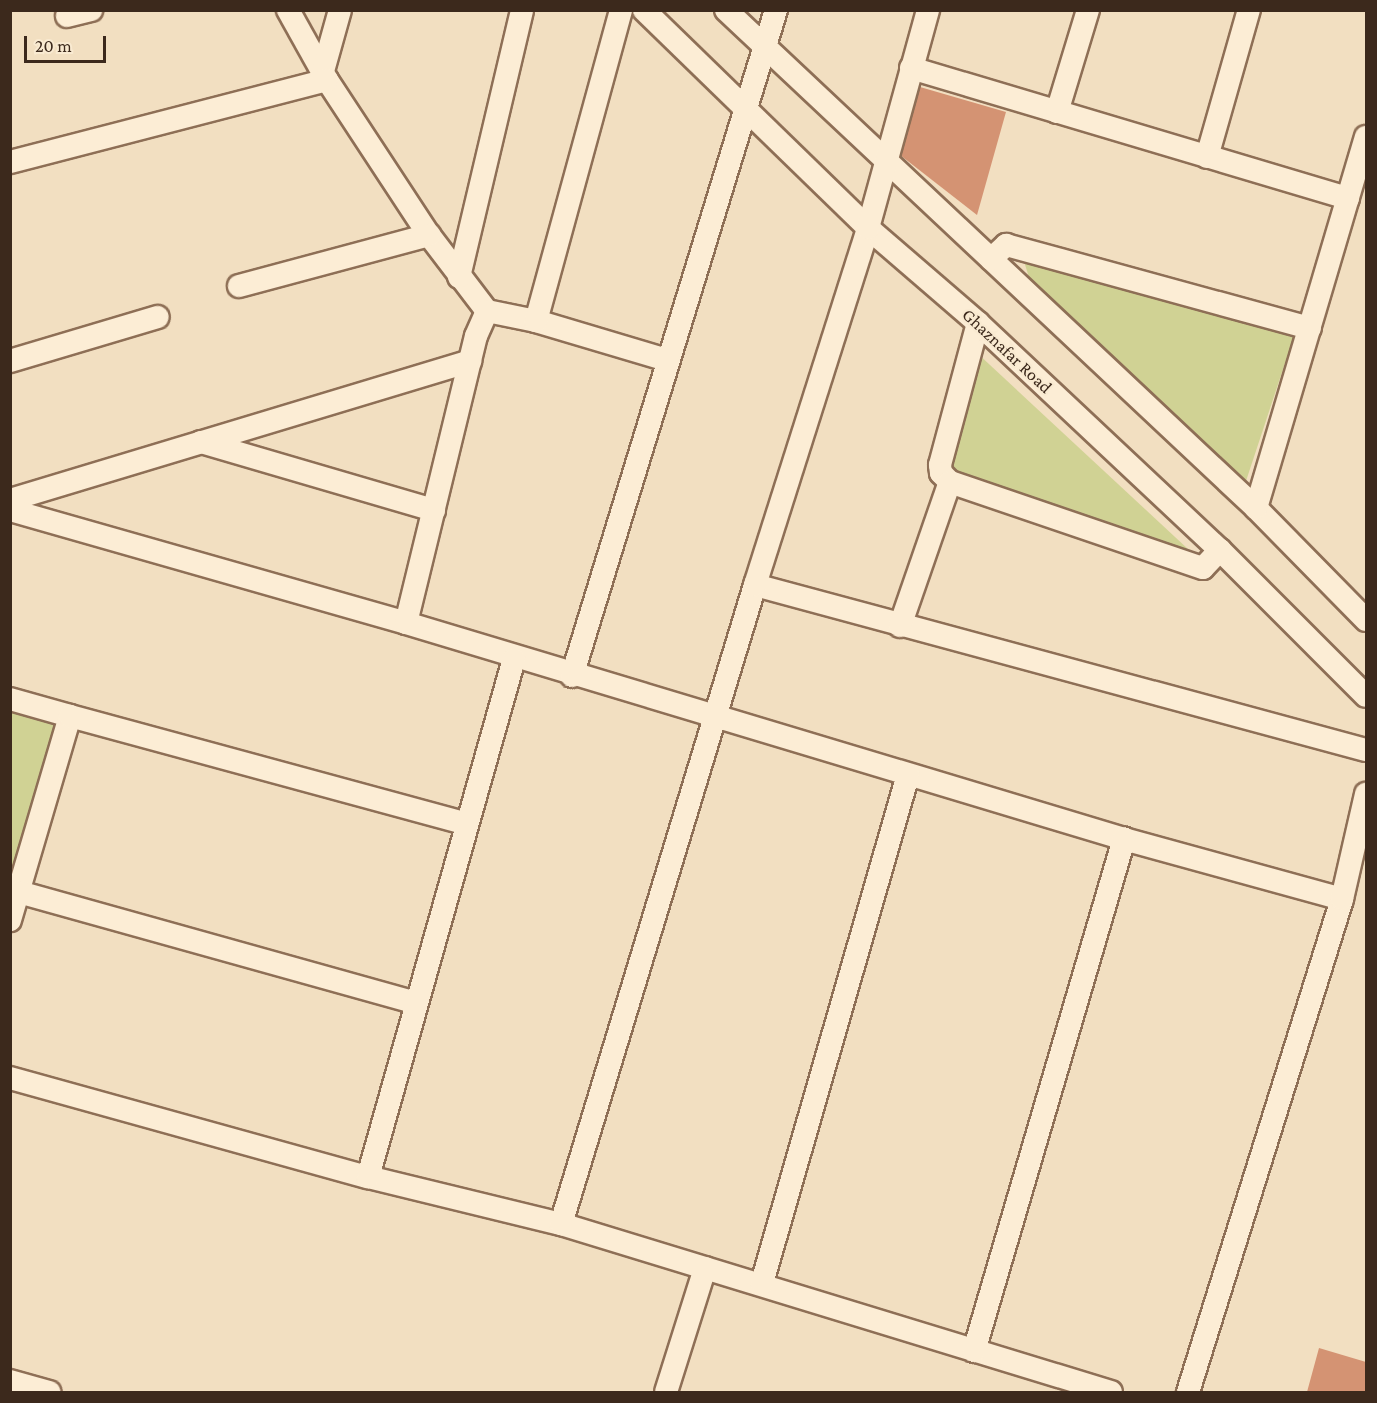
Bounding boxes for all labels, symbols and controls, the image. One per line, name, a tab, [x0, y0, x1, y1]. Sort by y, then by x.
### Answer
scale bar	[27, 24, 110, 62]
text: 20 m	[35, 36, 72, 56]
street label: Ghaznafar Road	[958, 304, 1056, 398]

